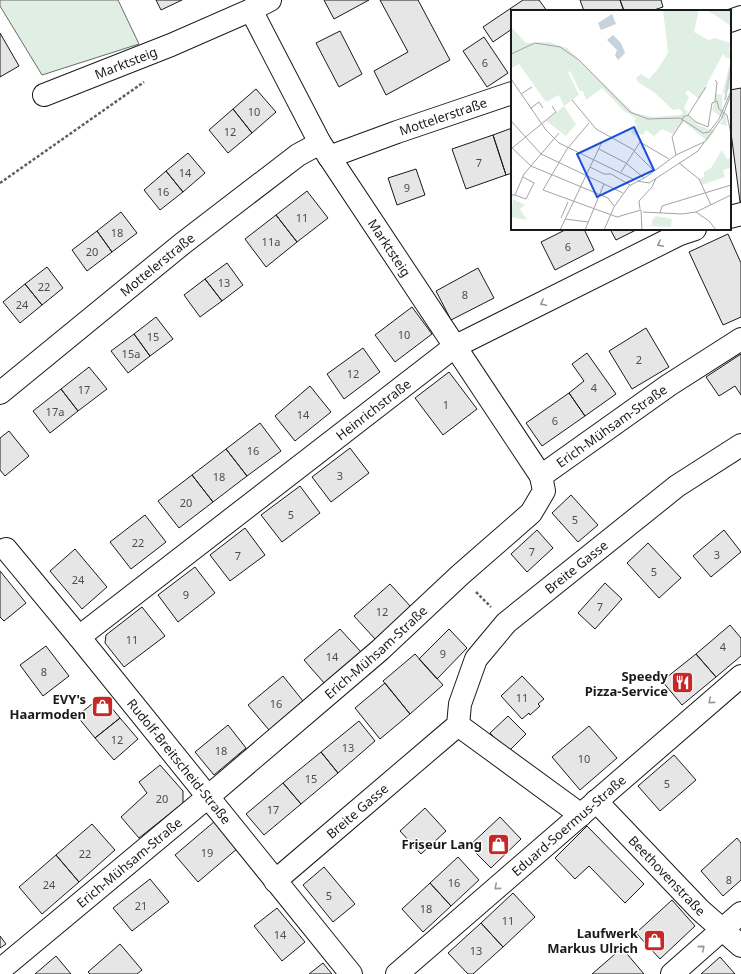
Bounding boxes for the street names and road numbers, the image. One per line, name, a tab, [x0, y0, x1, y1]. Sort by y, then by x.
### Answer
street label: Marktsteig	[92, 42, 160, 83]
street label: Mottelerstraße	[397, 93, 489, 140]
street label: Marktsteig	[364, 215, 415, 280]
street label: Mottelerstraße	[116, 229, 198, 300]
street label: Heinrichstraße	[332, 375, 414, 444]
street label: Erich-Mühsam-Straße	[552, 380, 670, 472]
street label: Breite Gasse	[541, 536, 611, 598]
street label: Erich-Mühsam-Straße	[320, 602, 431, 703]
street label: Rudolf-Breitscheid-Straße	[123, 695, 235, 828]
street label: Eduard-Soermus-Straße	[507, 771, 630, 880]
street label: Breite Gasse	[322, 779, 392, 843]
street label: Erich-Mühsam-Straße	[73, 813, 186, 912]
street label: Beethovenstraße	[625, 832, 709, 920]

